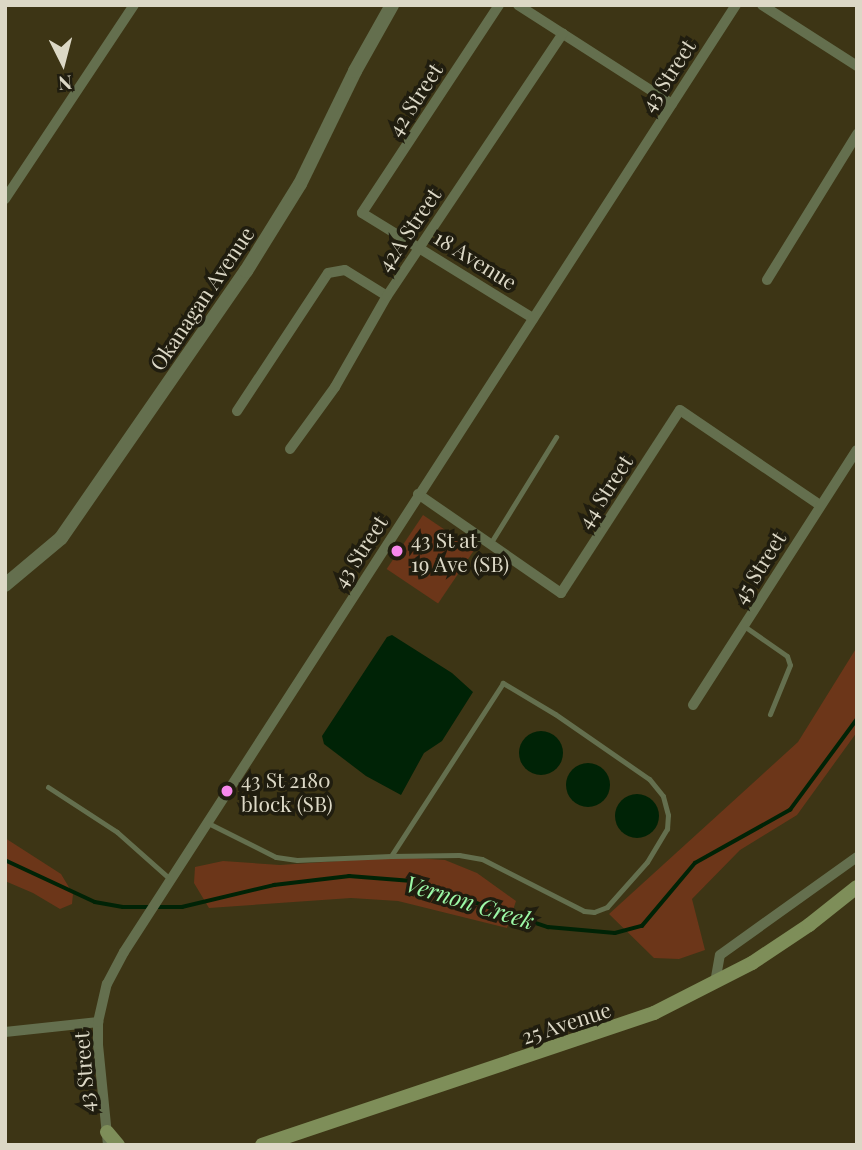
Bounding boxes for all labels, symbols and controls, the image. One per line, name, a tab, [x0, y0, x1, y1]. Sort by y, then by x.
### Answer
north arrow	[28, 28, 98, 98]
street label: 43 Street	[634, 34, 700, 116]
street label: 42 Street	[381, 58, 447, 140]
text: N	[57, 70, 73, 98]
street label: 42A Street	[371, 182, 445, 276]
street label: Okanagan Avenue	[143, 221, 259, 375]
street label: 18 Avenue	[430, 224, 522, 294]
street label: 44 Street	[571, 450, 637, 532]
street label: 43 Street	[326, 510, 392, 592]
place label: 43 St at 19 Ave (SB)	[411, 526, 510, 576]
street label: 45 Street	[726, 526, 790, 608]
marker: 43 St at 19 Ave (SB)	[389, 543, 405, 559]
place label: 43 St 2180 block (SB)	[241, 766, 333, 816]
marker: 43 St 2180 block (SB)	[219, 783, 235, 799]
water label: Vernon Creek	[402, 869, 538, 935]
street label: 25 Avenue	[518, 996, 614, 1048]
street label: 43 Street	[68, 1031, 98, 1113]

